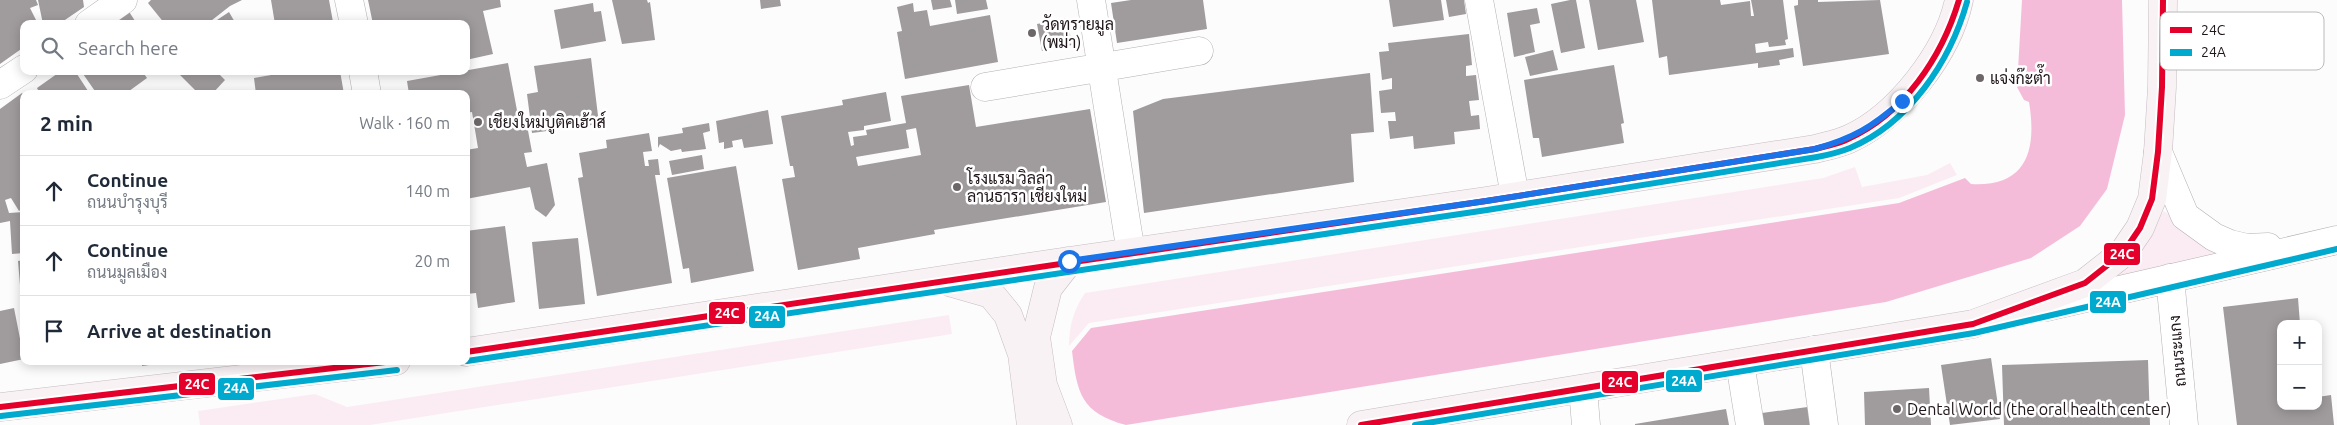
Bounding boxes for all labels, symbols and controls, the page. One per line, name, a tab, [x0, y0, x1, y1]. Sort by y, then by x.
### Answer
legend	[2160, 12, 2324, 70]
place label: วัดทรายมูล (พม่า)	[1042, 14, 1114, 52]
search box	[20, 20, 470, 75]
text: 24C	[2201, 22, 2226, 38]
marker: วัดทรายมูล (พม่า)	[1026, 27, 1038, 39]
icon: search	[38, 34, 66, 62]
text: Search here	[78, 37, 178, 59]
text: 24A	[2201, 44, 2226, 60]
place label: แจ่งก๊ะต๊ำ	[1990, 63, 2051, 87]
marker: แจ่งก๊ะต๊ำ	[1974, 72, 1986, 84]
route end	[1891, 90, 1914, 113]
place label: เชียงใหม่บูติคเฮ้าส์	[488, 110, 606, 134]
text: 2 min	[40, 111, 93, 135]
text: Walk · 160 m	[359, 114, 450, 132]
marker: เชียงใหม่บูติคเฮ้าส์	[472, 116, 484, 128]
place label: โรงแรม วิลล่า ลานธารา เชียงใหม่	[966, 167, 1087, 205]
text: Continue	[87, 169, 168, 191]
icon: ahead	[40, 177, 68, 205]
marker: โรงแรม วิลล่า ลานธารา เชียงใหม่	[951, 181, 963, 193]
text: 140 m	[405, 182, 450, 200]
text: ถนนบำรุงบุรี	[87, 193, 168, 211]
text: Continue	[87, 239, 168, 261]
line badge: 24C	[2103, 242, 2141, 266]
text: 24C	[2110, 246, 2134, 262]
icon: ahead	[40, 247, 68, 275]
route start	[1058, 250, 1081, 273]
text: 20 m	[414, 252, 450, 270]
text: ถนนมูลเมือง	[87, 263, 167, 281]
line badge: 24A	[2089, 290, 2127, 314]
text: 24A	[2095, 294, 2121, 310]
line badge: 24C	[708, 301, 746, 325]
text: 24C	[715, 305, 739, 321]
line badge: 24A	[748, 305, 786, 329]
text: 24A	[754, 308, 780, 324]
street label: ถนนระแกง	[2165, 314, 2189, 388]
icon: arrive	[40, 317, 68, 345]
text: Arrive at destination	[87, 320, 272, 342]
map controls	[2277, 320, 2322, 410]
button: +	[2277, 320, 2322, 365]
button: −	[2277, 365, 2322, 410]
line badge: 24A	[1665, 369, 1703, 393]
line badge: 24C	[1601, 370, 1639, 394]
line badge: 24C	[178, 372, 216, 396]
text: 24A	[1671, 373, 1697, 389]
text: 24C	[1608, 374, 1632, 390]
text: 24C	[185, 376, 209, 392]
line badge: 24A	[217, 377, 255, 401]
text: 24A	[223, 380, 249, 396]
place label: Dental World (the oral health center)	[1907, 400, 2171, 419]
marker: Dental World (the oral health center)	[1891, 403, 1903, 415]

